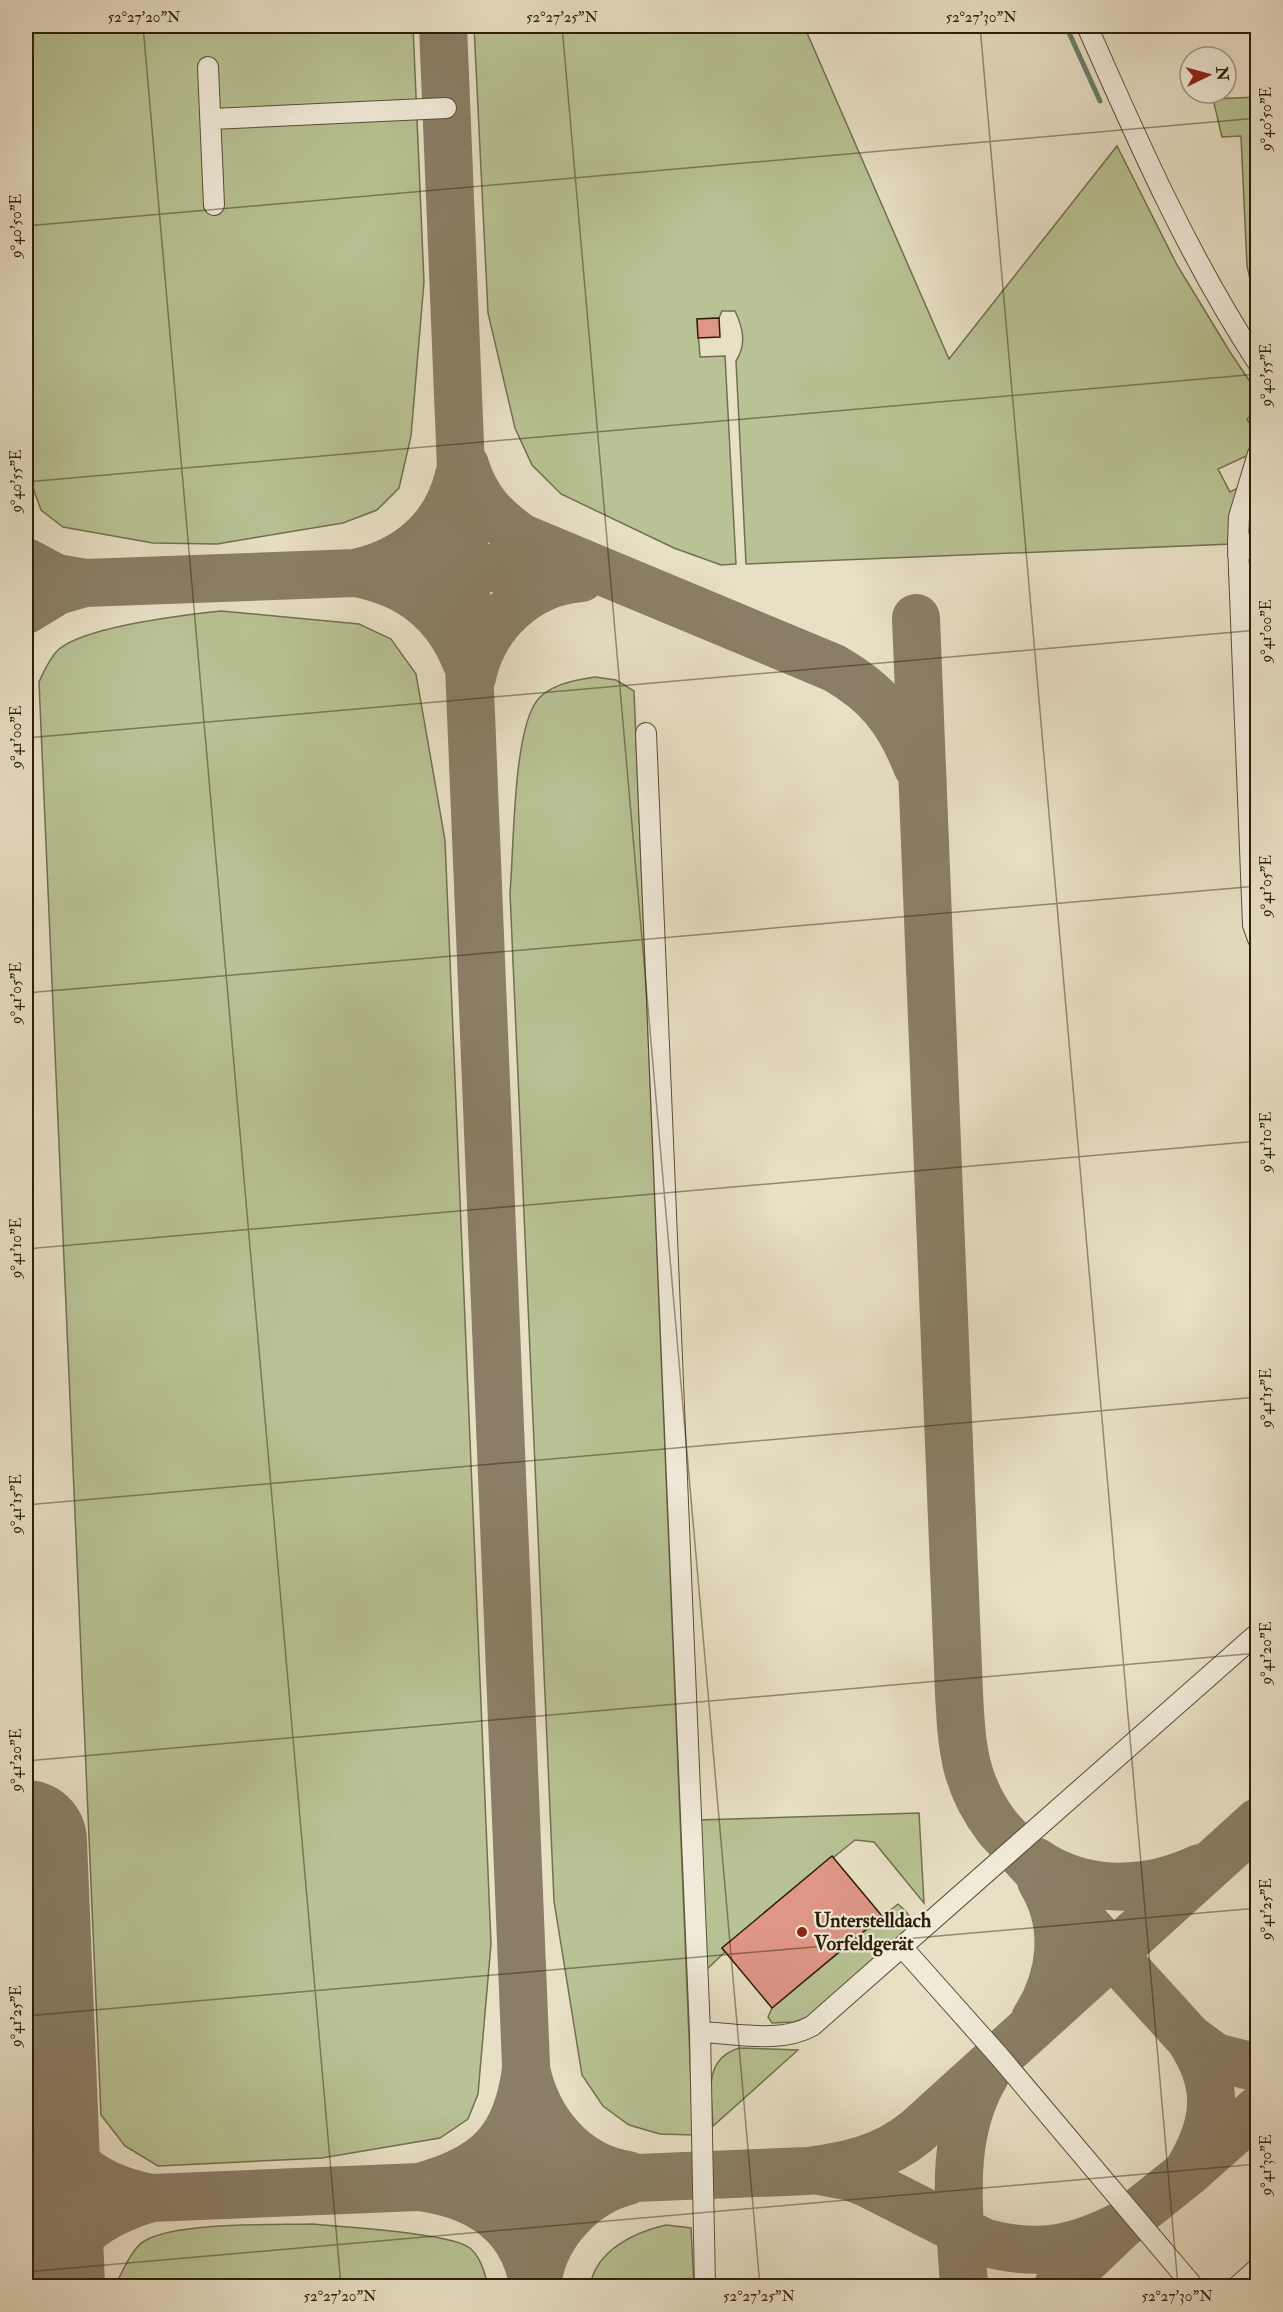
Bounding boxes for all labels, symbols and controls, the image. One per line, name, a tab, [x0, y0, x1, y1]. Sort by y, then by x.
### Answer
text: 52°27'20"N	[108, 8, 181, 27]
text: 52°27'25"N	[526, 8, 598, 27]
text: 52°27'30"N	[945, 8, 1017, 27]
north arrow	[1178, 45, 1238, 105]
text: N	[1211, 65, 1233, 82]
text: 9°40'50"E	[1257, 87, 1276, 152]
text: 9°40'50"E	[7, 194, 26, 259]
text: 9°40'55"E	[1257, 343, 1276, 408]
text: 9°40'55"E	[7, 449, 26, 514]
text: 9°41'00"E	[1257, 599, 1276, 664]
text: 9°41'00"E	[7, 705, 26, 770]
text: 9°41'05"E	[1257, 855, 1276, 918]
text: 9°41'05"E	[7, 962, 26, 1025]
text: 9°41'10"E	[1257, 1112, 1276, 1173]
text: 9°41'10"E	[7, 1218, 26, 1279]
text: 9°41'15"E	[1257, 1368, 1276, 1429]
text: 9°41'15"E	[7, 1474, 26, 1535]
text: 9°41'20"E	[1257, 1621, 1276, 1685]
text: 9°41'20"E	[7, 1728, 26, 1792]
text: 9°41'25"E	[1257, 1878, 1276, 1941]
place label: Unterstelldach Vorfeldgerät	[813, 1908, 932, 1957]
marker: Unterstelldach Vorfeldgerät	[795, 1925, 809, 1939]
text: 9°41'25"E	[7, 1985, 26, 2048]
text: 9°41'30"E	[1257, 2134, 1276, 2197]
text: 52°27'20"N	[304, 2287, 377, 2306]
text: 52°27'25"N	[723, 2287, 795, 2306]
text: 52°27'30"N	[1141, 2287, 1213, 2306]

